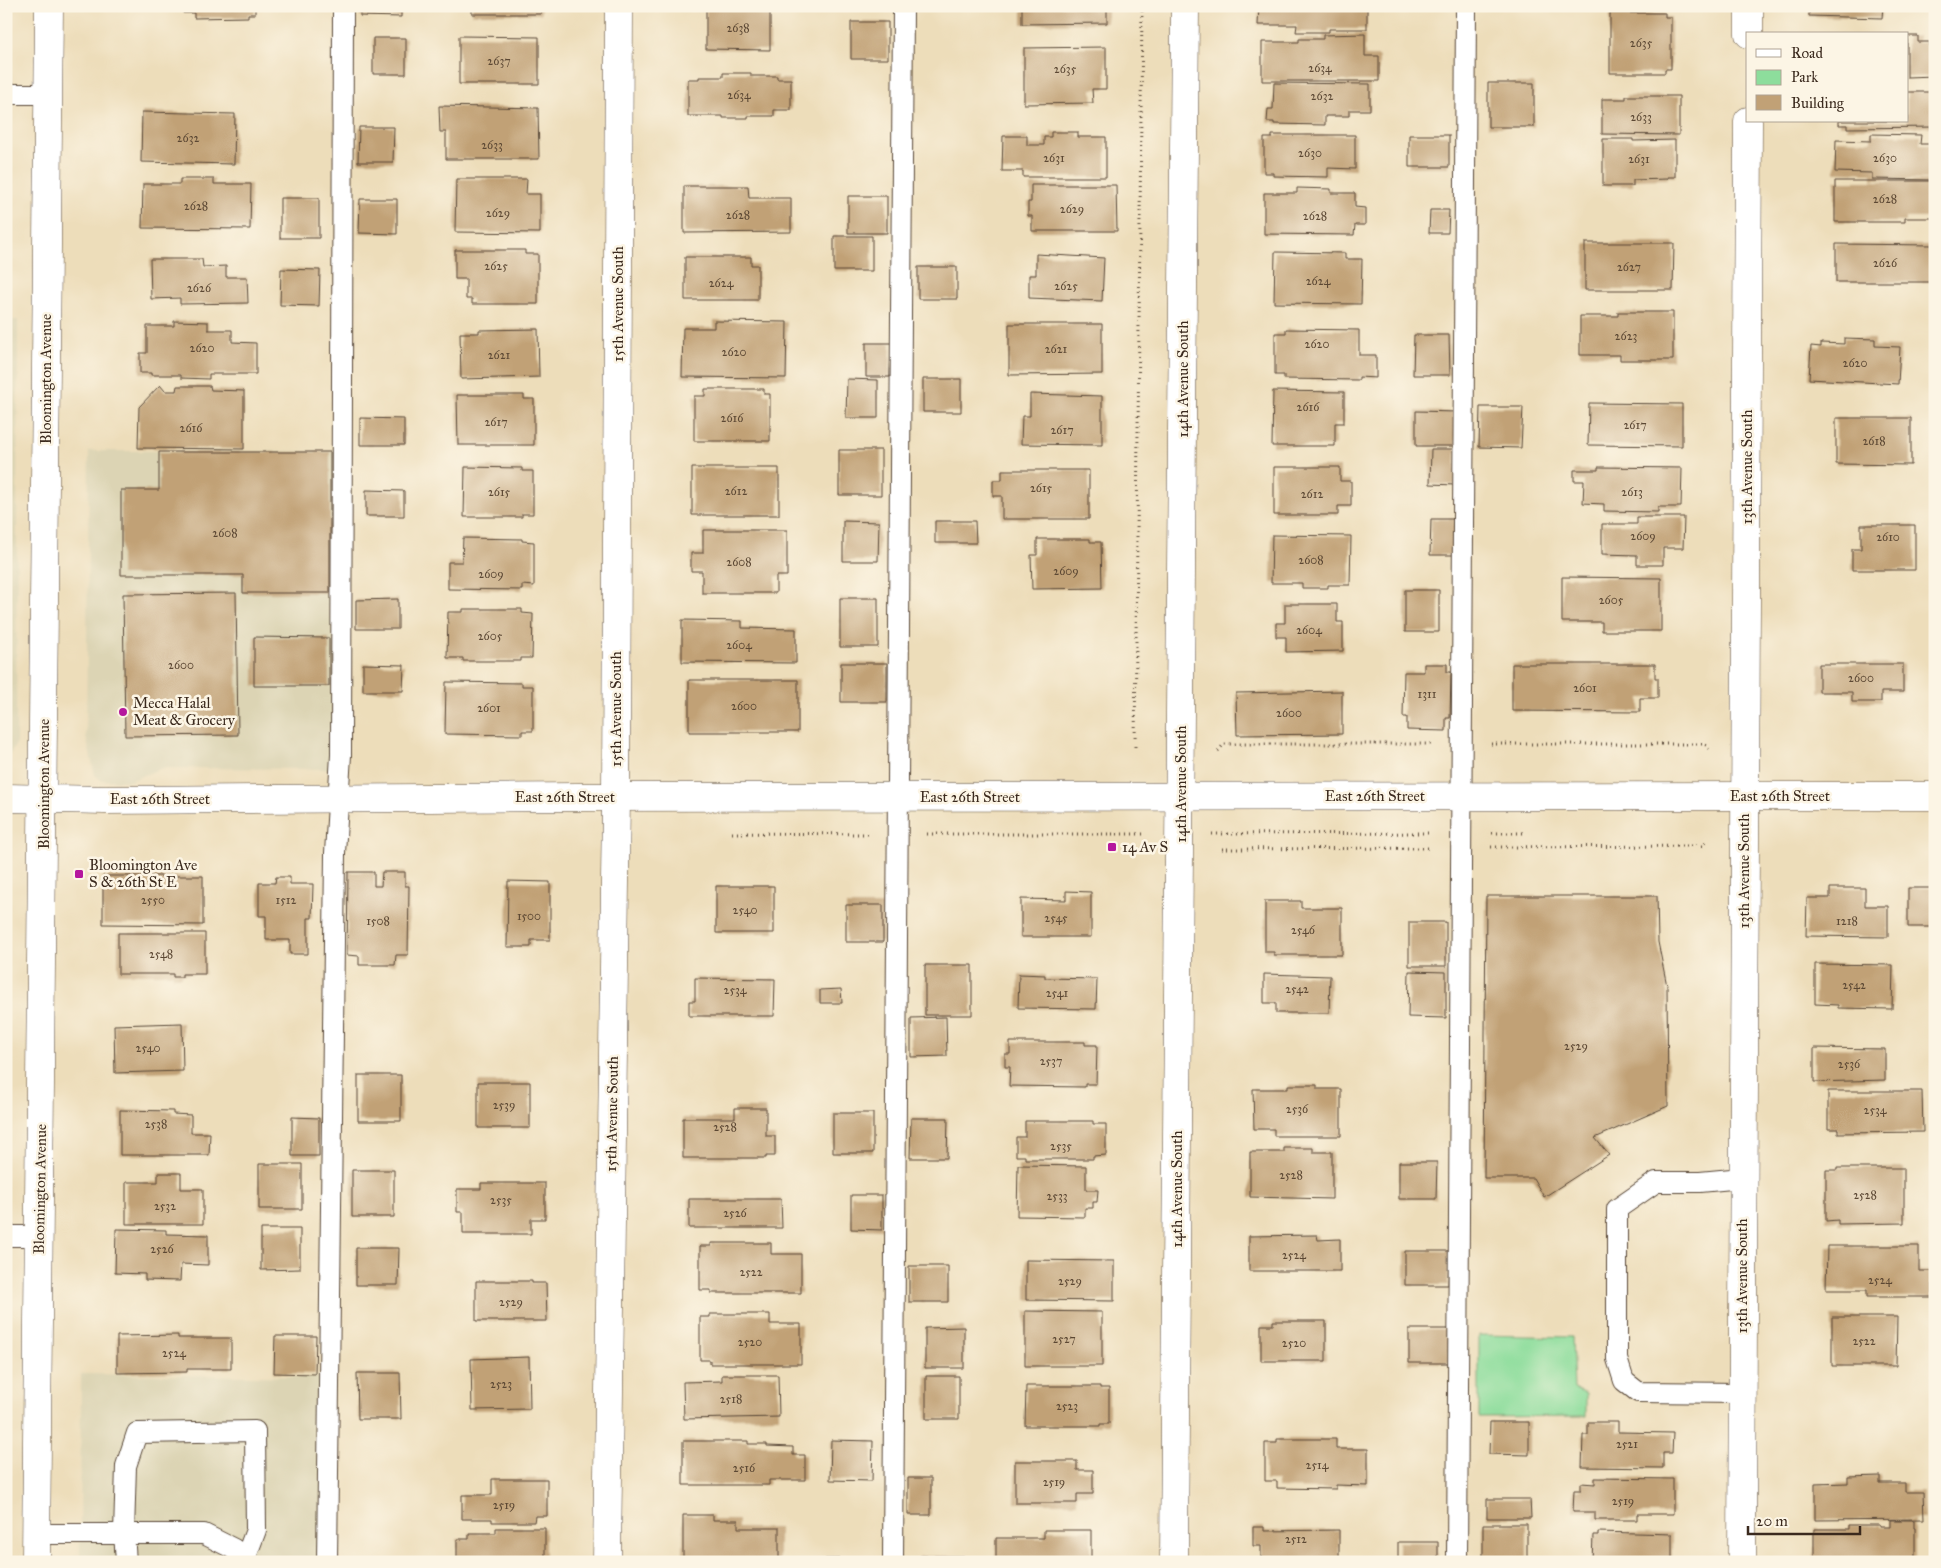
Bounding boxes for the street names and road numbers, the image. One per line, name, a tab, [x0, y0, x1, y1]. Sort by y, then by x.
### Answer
street label: 15th Avenue South	[609, 245, 627, 362]
street label: Bloomington Avenue	[37, 314, 55, 444]
street label: 14th Avenue South	[1174, 320, 1192, 438]
street label: 13th Avenue South	[1738, 409, 1756, 525]
street label: 15th Avenue South	[607, 650, 625, 767]
street label: Bloomington Avenue	[35, 719, 53, 849]
street label: 14th Avenue South	[1172, 725, 1190, 843]
street label: East 26th Street	[1325, 787, 1426, 805]
street label: East 26th Street	[1730, 787, 1831, 805]
street label: East 26th Street	[515, 788, 616, 806]
street label: East 26th Street	[920, 788, 1021, 806]
street label: East 26th Street	[110, 790, 211, 808]
street label: 13th Avenue South	[1735, 813, 1753, 929]
street label: 15th Avenue South	[602, 1055, 622, 1172]
street label: Bloomington Avenue	[30, 1124, 50, 1254]
street label: 14th Avenue South	[1168, 1130, 1186, 1248]
street label: 13th Avenue South	[1733, 1218, 1751, 1334]

